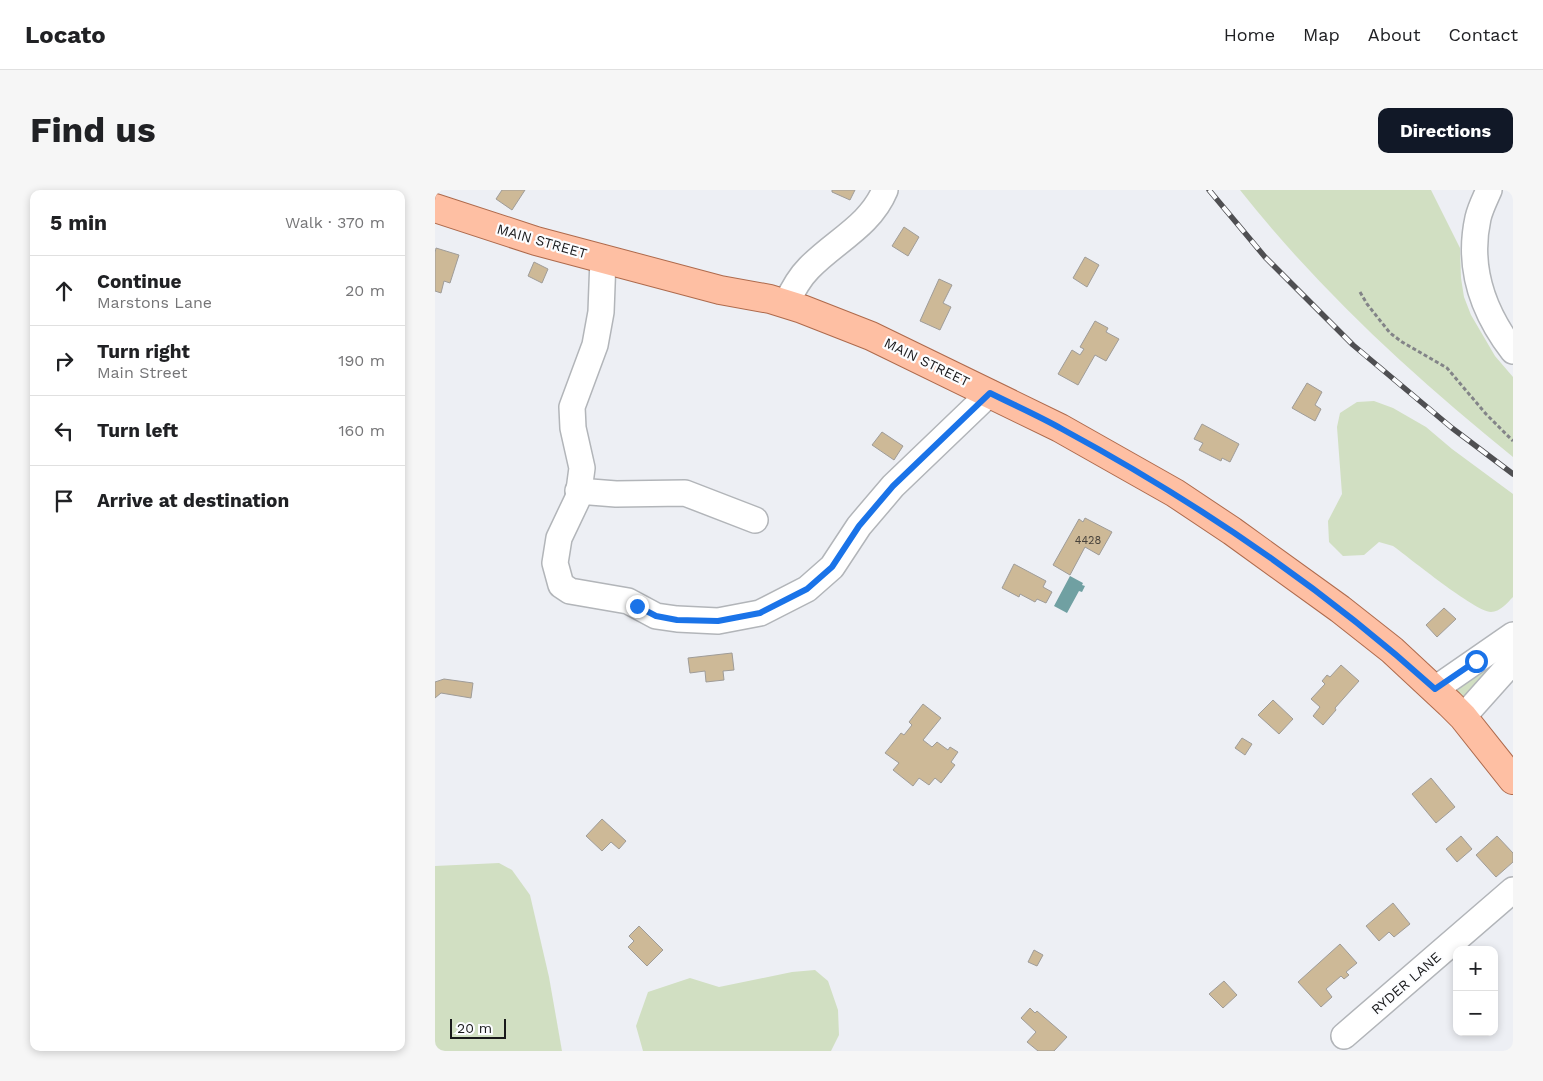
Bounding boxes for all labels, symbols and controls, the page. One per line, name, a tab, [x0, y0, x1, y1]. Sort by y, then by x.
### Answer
text: Locato	[25, 21, 106, 49]
text: Home	[1224, 24, 1275, 45]
text: Map	[1303, 24, 1340, 45]
text: About	[1368, 24, 1420, 45]
text: Contact	[1448, 24, 1518, 45]
button: Directions	[1378, 108, 1513, 153]
text: Find us	[30, 109, 156, 151]
text: 5 min	[50, 210, 107, 235]
text: Walk · 370 m	[285, 213, 385, 232]
street label: MAIN STREET	[495, 220, 589, 262]
text: Continue	[97, 270, 181, 293]
icon: ahead	[50, 277, 78, 305]
text: 20 m	[345, 281, 385, 300]
text: Marstons Lane	[97, 293, 212, 312]
street label: MAIN STREET	[882, 334, 973, 390]
text: Turn right	[97, 340, 190, 363]
icon: right	[50, 347, 78, 375]
text: 190 m	[338, 351, 385, 370]
text: Main Street	[97, 363, 187, 382]
icon: left	[50, 417, 78, 445]
text: Turn left	[97, 419, 178, 442]
text: 160 m	[338, 421, 385, 440]
icon: arrive	[50, 487, 78, 515]
text: Arrive at destination	[97, 489, 289, 512]
house number: 4428	[1075, 534, 1102, 547]
route end	[626, 595, 649, 618]
route start	[1465, 650, 1488, 673]
map controls	[1453, 946, 1498, 1036]
button: +	[1453, 946, 1498, 991]
street label: RYDER LANE	[1368, 948, 1444, 1017]
button: −	[1453, 991, 1498, 1036]
scale bar	[450, 1016, 506, 1039]
text: 20 m	[457, 1020, 492, 1036]

